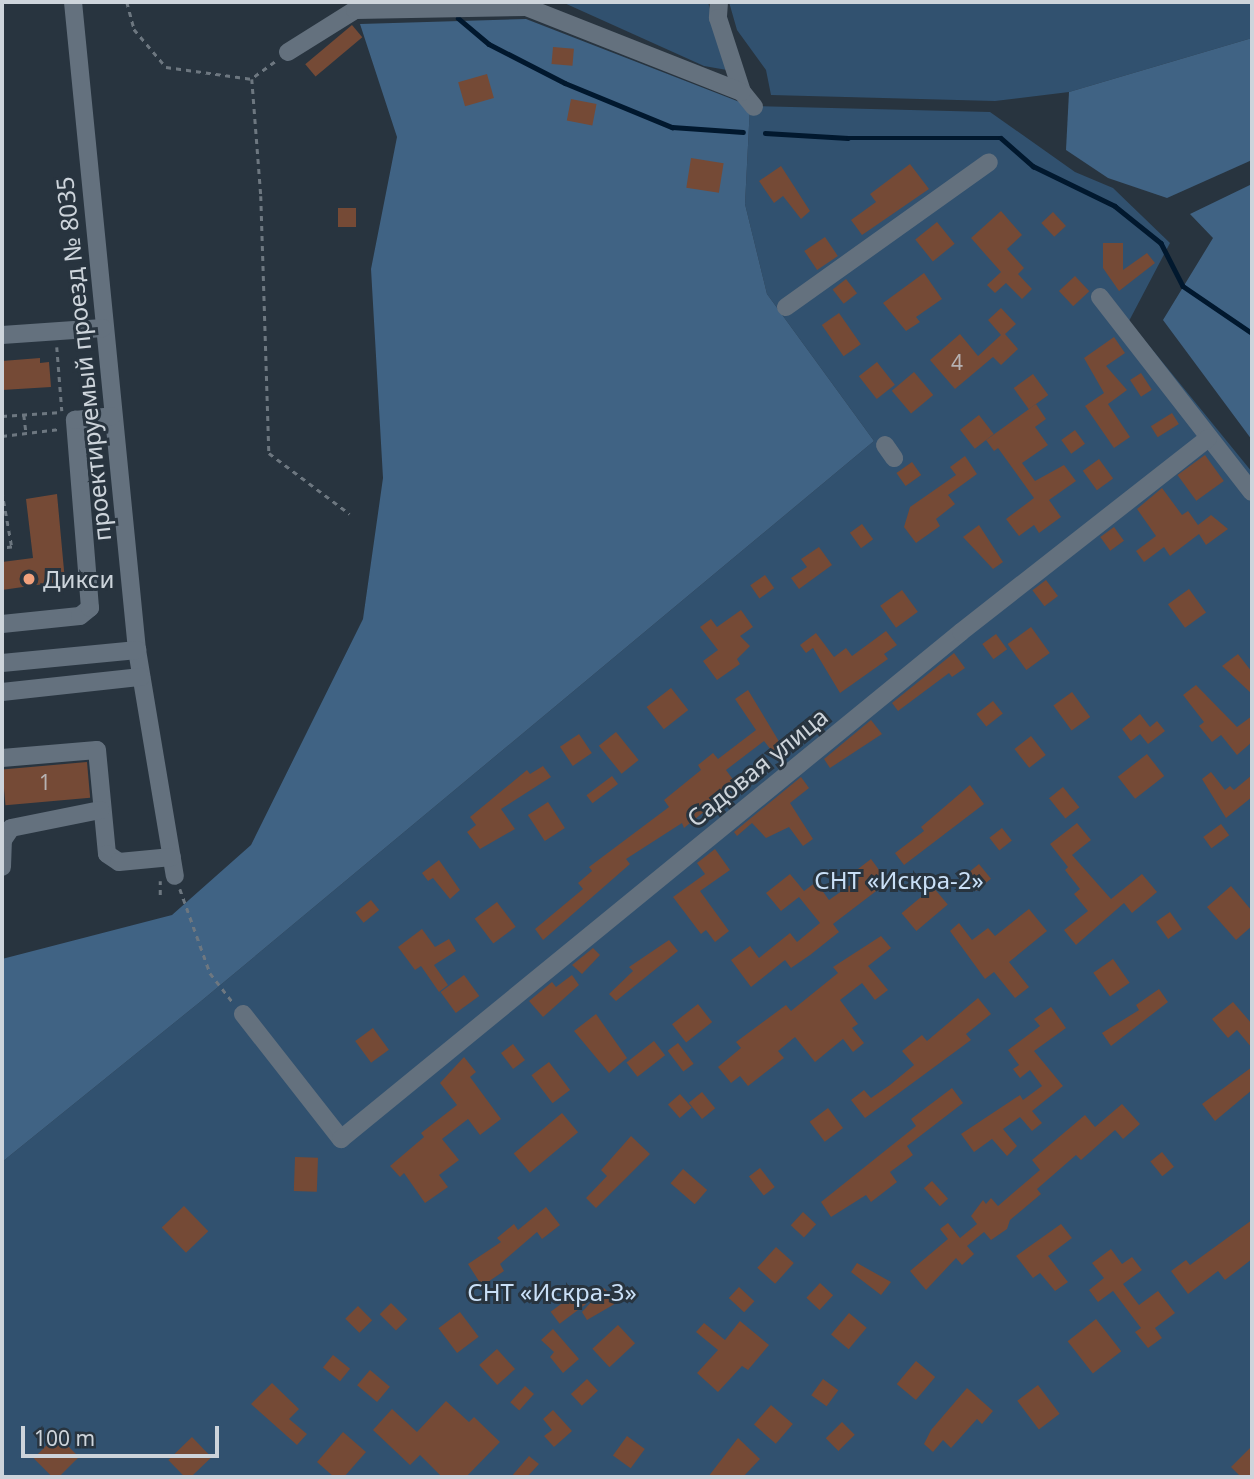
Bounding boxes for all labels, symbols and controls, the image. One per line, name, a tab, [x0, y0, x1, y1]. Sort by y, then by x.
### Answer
street label: проектируемый проезд № 8035	[50, 175, 116, 543]
house number: 4	[951, 349, 963, 375]
place label: Дикси	[43, 565, 114, 593]
marker: Дикси	[21, 571, 37, 587]
street label: Садовая улица	[681, 702, 833, 832]
house number: 1	[39, 769, 51, 795]
park label: СНТ «Искра-2»	[814, 866, 984, 894]
park label: СНТ «Искра-3»	[467, 1278, 637, 1306]
scale bar	[24, 1412, 222, 1456]
text: 100 m	[34, 1424, 95, 1452]

